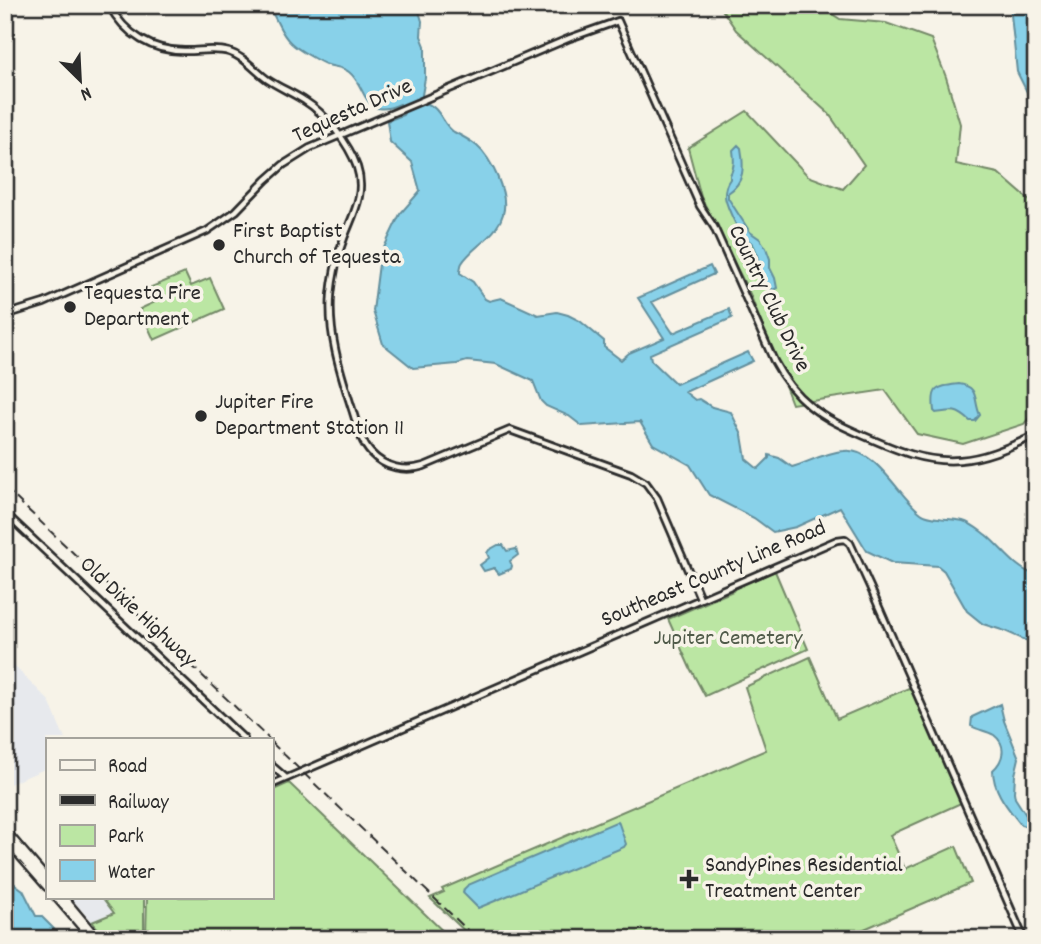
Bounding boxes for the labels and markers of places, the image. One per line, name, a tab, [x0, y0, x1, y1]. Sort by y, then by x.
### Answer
place label: First Baptist Church of Tequesta	[233, 216, 402, 275]
marker: First Baptist Church of Tequesta	[211, 237, 227, 253]
place label: Tequesta Fire Department	[84, 278, 201, 337]
marker: Tequesta Fire Department	[62, 299, 78, 315]
place label: Jupiter Fire Department Station 11	[215, 387, 404, 446]
marker: Jupiter Fire Department Station 11	[193, 408, 209, 424]
place label: SandyPines Residential Treatment Center	[705, 850, 903, 909]
marker: SandyPines Residential Treatment Center	[679, 869, 699, 889]

